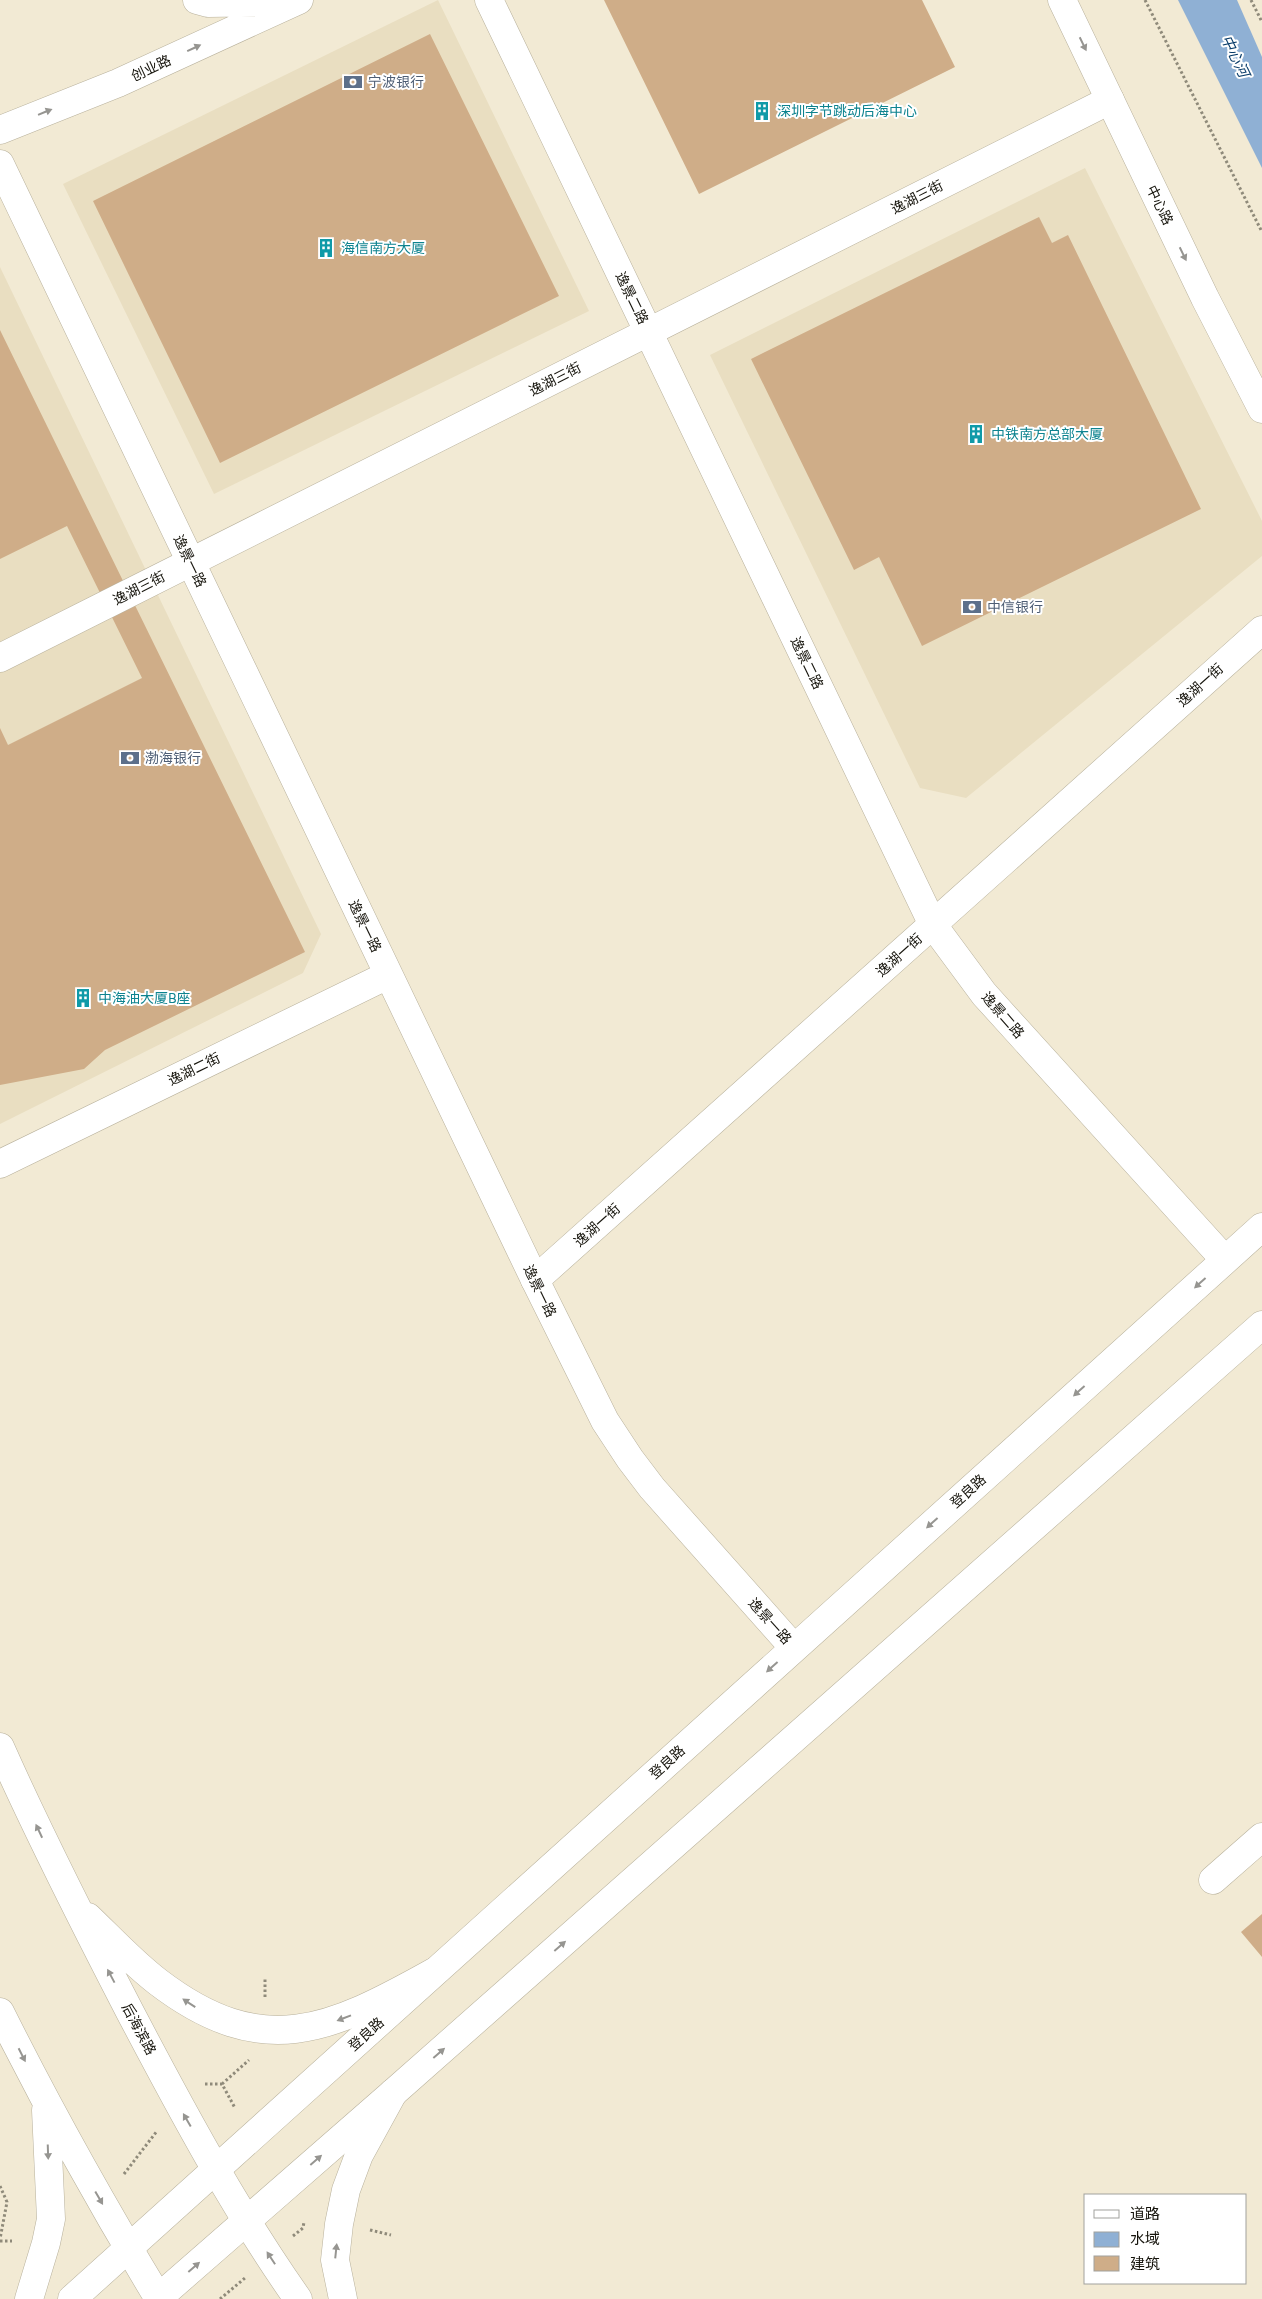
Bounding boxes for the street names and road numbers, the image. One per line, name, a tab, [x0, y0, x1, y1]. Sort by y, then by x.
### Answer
street label: 创业路	[129, 52, 174, 85]
street label: 逸湖三街	[888, 177, 946, 218]
street label: 中心路	[1143, 183, 1176, 228]
street label: 逸景二路	[612, 269, 651, 327]
street label: 逸湖三街	[526, 359, 584, 400]
street label: 逸景一路	[170, 532, 209, 590]
street label: 逸湖三街	[110, 568, 168, 609]
street label: 逸景二路	[787, 634, 826, 692]
street label: 逸湖一街	[1174, 660, 1227, 710]
street label: 逸景一路	[345, 897, 384, 955]
street label: 逸湖一街	[873, 930, 926, 980]
street label: 逸景二路	[978, 989, 1027, 1042]
street label: 逸湖二街	[165, 1050, 223, 1089]
street label: 逸湖一街	[571, 1200, 624, 1250]
street label: 逸景一路	[520, 1262, 559, 1320]
street label: 登良路	[947, 1471, 990, 1512]
street label: 逸景一路	[745, 1595, 795, 1648]
street label: 登良路	[646, 1742, 689, 1783]
street label: 后海滨路	[118, 2001, 159, 2058]
street label: 登良路	[345, 2014, 388, 2055]

